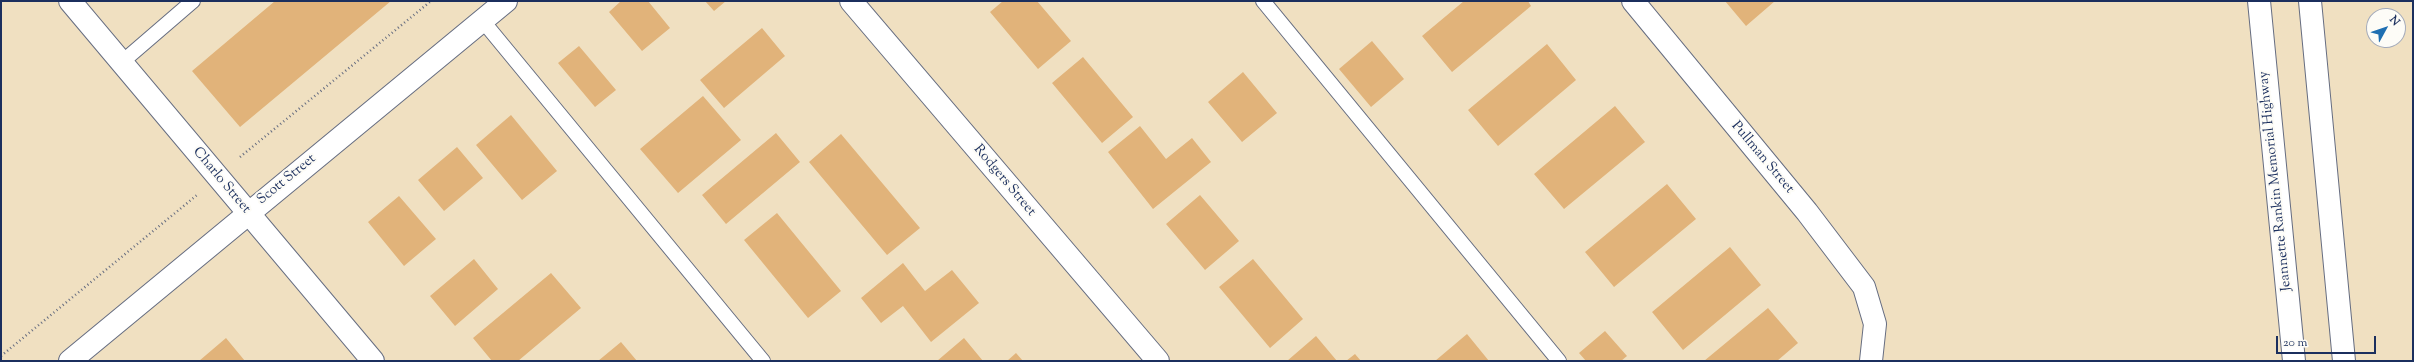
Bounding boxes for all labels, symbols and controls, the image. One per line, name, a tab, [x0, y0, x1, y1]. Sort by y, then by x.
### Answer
north arrow	[2366, 8, 2406, 48]
text: N	[2385, 12, 2403, 29]
street label: Jeannette Rankin Memorial Highway	[2256, 70, 2296, 292]
street label: Pullman Street	[1727, 119, 1797, 197]
street label: Rodgers Street	[969, 142, 1039, 220]
street label: Charlo Street	[188, 144, 254, 218]
street label: Scott Street	[254, 151, 320, 209]
scale bar	[2278, 328, 2378, 354]
text: 20 m	[2283, 334, 2307, 352]

